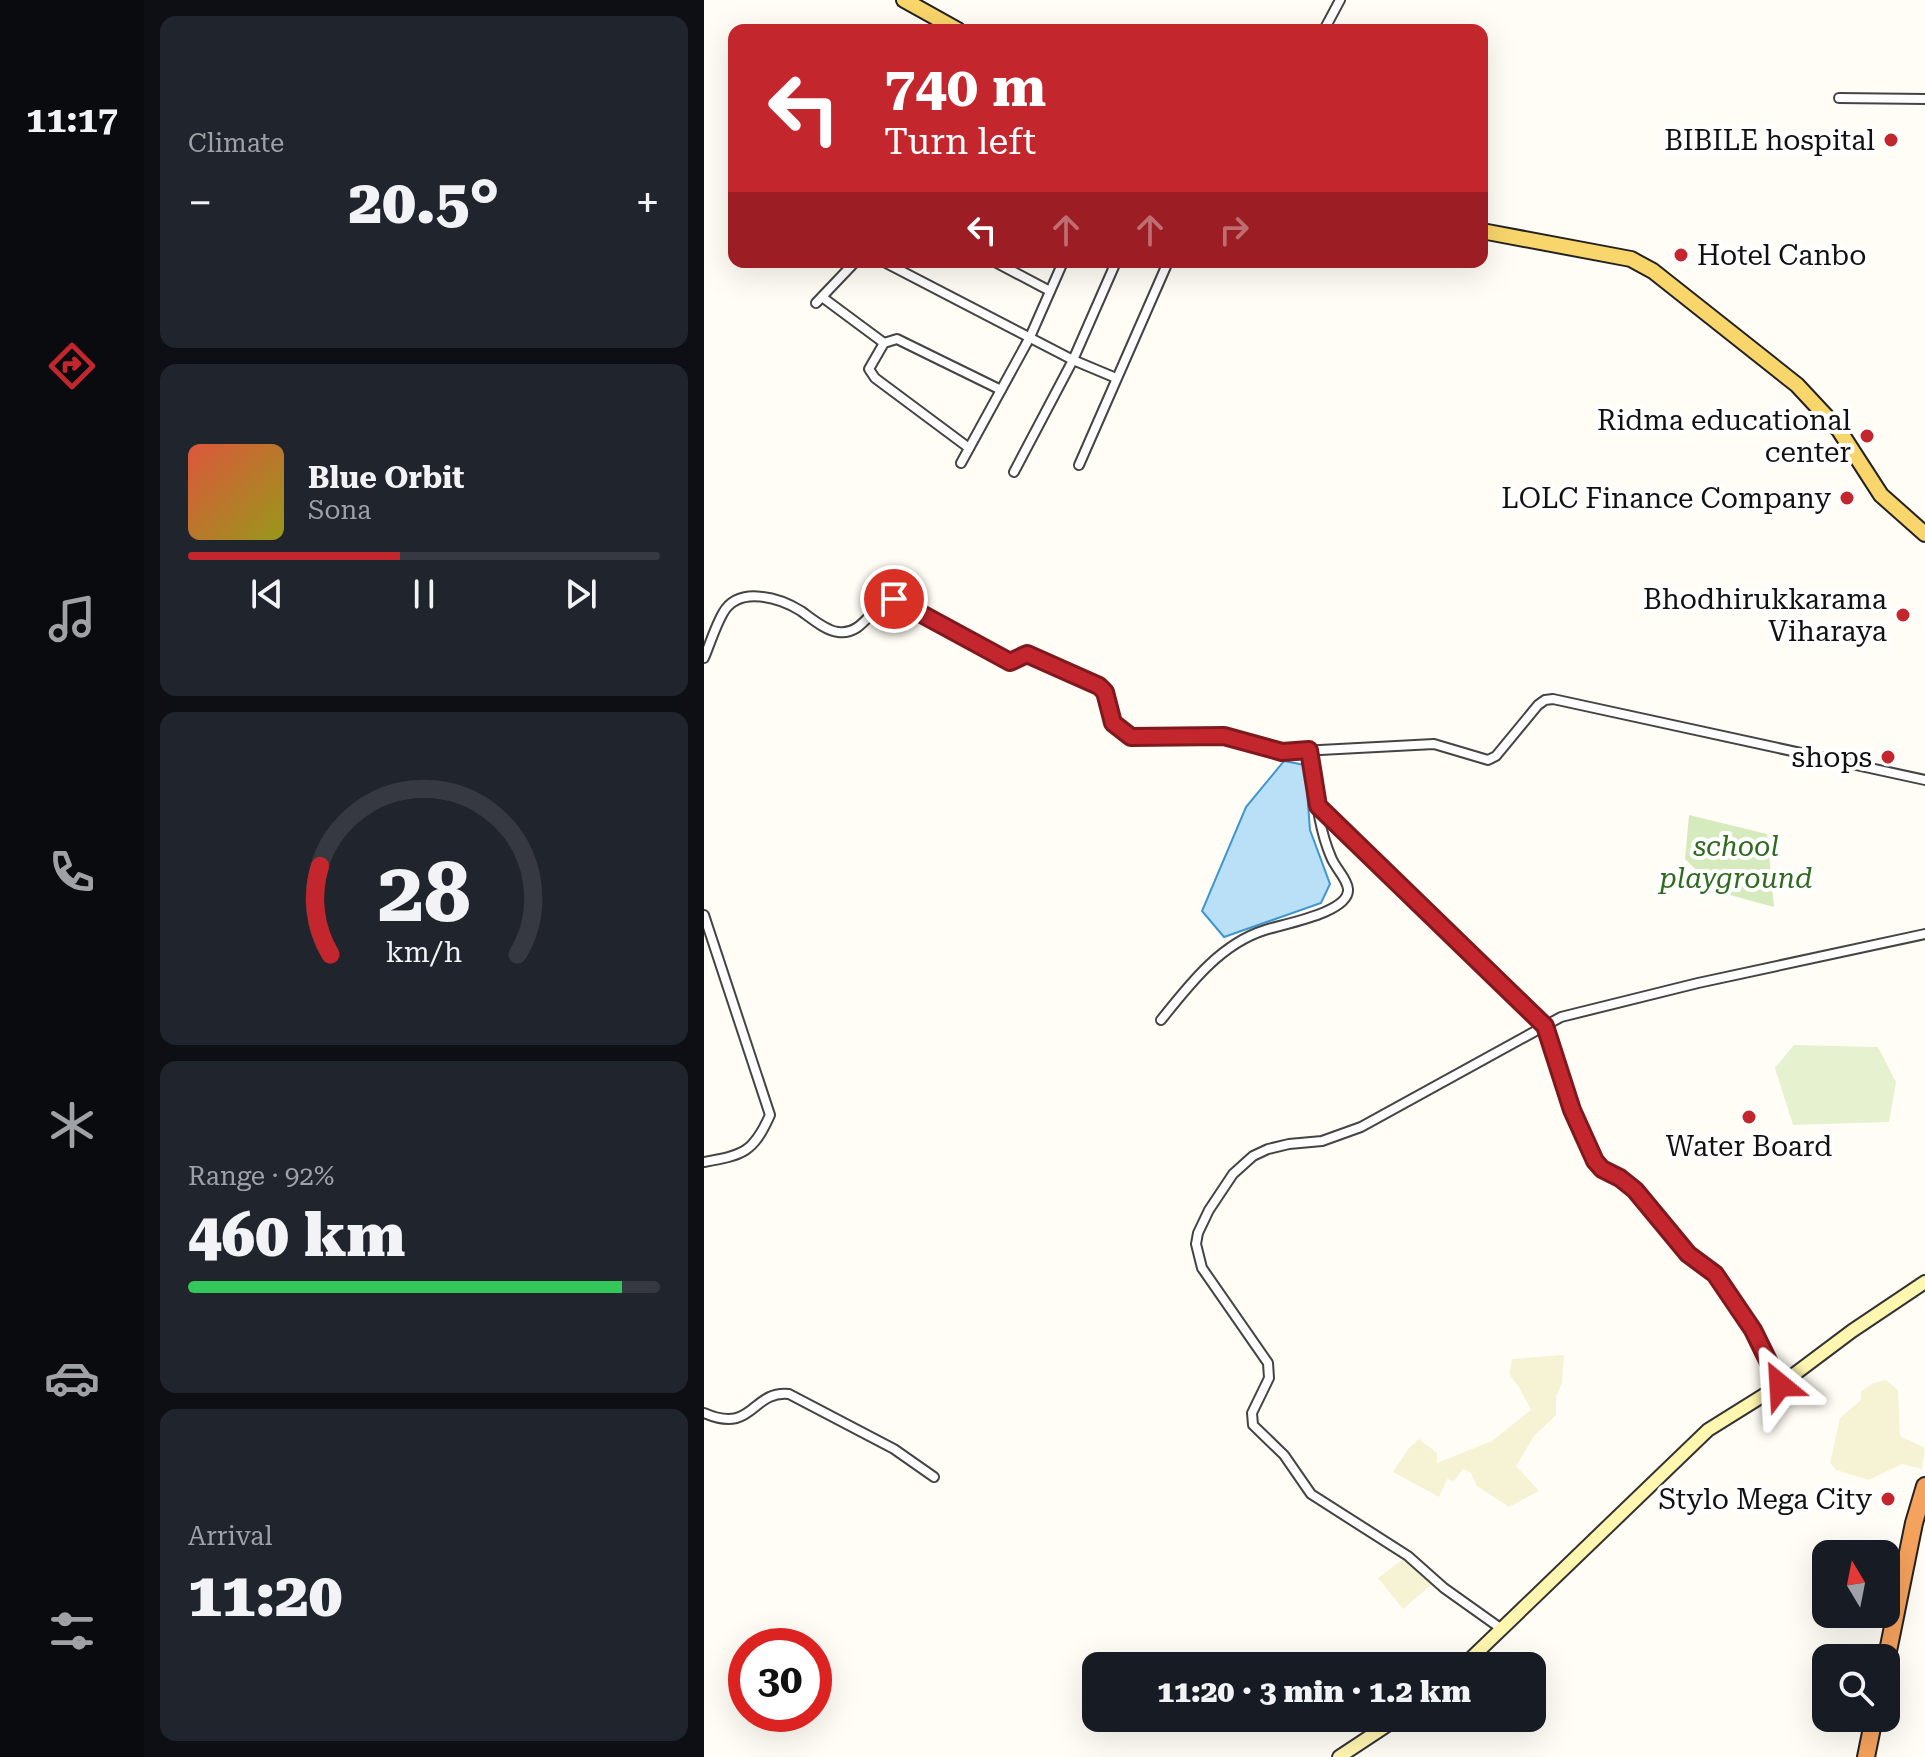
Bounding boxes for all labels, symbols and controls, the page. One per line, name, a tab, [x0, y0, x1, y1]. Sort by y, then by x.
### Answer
text: 740 m	[884, 54, 1046, 120]
icon: left	[752, 56, 856, 160]
text: 11:17	[26, 99, 118, 141]
text: Turn left	[884, 121, 1036, 163]
place label: BIBILE hospital	[1664, 124, 1875, 157]
text: Climate	[188, 128, 284, 158]
marker: BIBILE hospital	[1882, 131, 1900, 149]
text: 20.5°	[349, 167, 499, 238]
text: −	[188, 177, 213, 229]
text: +	[635, 177, 660, 229]
icon: left	[960, 208, 1004, 252]
icon: ahead	[1044, 208, 1088, 252]
icon: ahead	[1128, 208, 1172, 252]
icon: right	[1212, 208, 1256, 252]
place label: Hotel Canbo	[1697, 239, 1866, 272]
marker: Hotel Canbo	[1672, 246, 1690, 264]
icon: directions	[44, 338, 100, 394]
place label: Ridma educational center	[1597, 404, 1851, 469]
marker: Ridma educational center	[1858, 427, 1876, 445]
text: Blue Orbit	[308, 460, 464, 495]
place label: LOLC Finance Company	[1501, 482, 1831, 515]
marker: LOLC Finance Company	[1838, 489, 1856, 507]
text: Sona	[308, 495, 371, 525]
pin	[860, 565, 928, 633]
icon: previous	[245, 572, 289, 616]
icon: pause	[402, 572, 446, 616]
icon: next	[559, 572, 603, 616]
icon: arrive	[872, 577, 916, 621]
place label: Bhodhirukkarama Viharaya	[1643, 583, 1887, 648]
icon: music	[44, 591, 100, 647]
marker: Bhodhirukkarama Viharaya	[1894, 606, 1912, 624]
place label: shops	[1792, 741, 1872, 774]
marker: shops	[1879, 748, 1897, 766]
park label: school playground	[1658, 830, 1812, 895]
text: 28	[377, 843, 471, 940]
icon: phone	[44, 844, 100, 900]
text: km/h	[386, 935, 462, 969]
icon: climate	[44, 1097, 100, 1153]
marker: Water Board	[1740, 1108, 1758, 1126]
place label: Water Board	[1666, 1130, 1832, 1163]
text: Range · 92%	[188, 1161, 334, 1191]
text: 460 km	[188, 1200, 405, 1271]
position arrow	[1738, 1343, 1822, 1427]
icon: car	[44, 1350, 100, 1406]
place label: Stylo Mega City	[1659, 1483, 1872, 1516]
marker: Stylo Mega City	[1879, 1490, 1897, 1508]
text: Arrival	[188, 1521, 273, 1551]
north arrow	[1812, 1540, 1900, 1628]
map controls	[1812, 1540, 1900, 1732]
text: 11:20	[188, 1560, 342, 1631]
icon: filters	[44, 1603, 100, 1659]
speed limit sign: 30	[728, 1628, 832, 1732]
button: search	[1812, 1644, 1900, 1732]
text: 11:20 · 3 min · 1.2 km	[1157, 1674, 1471, 1709]

